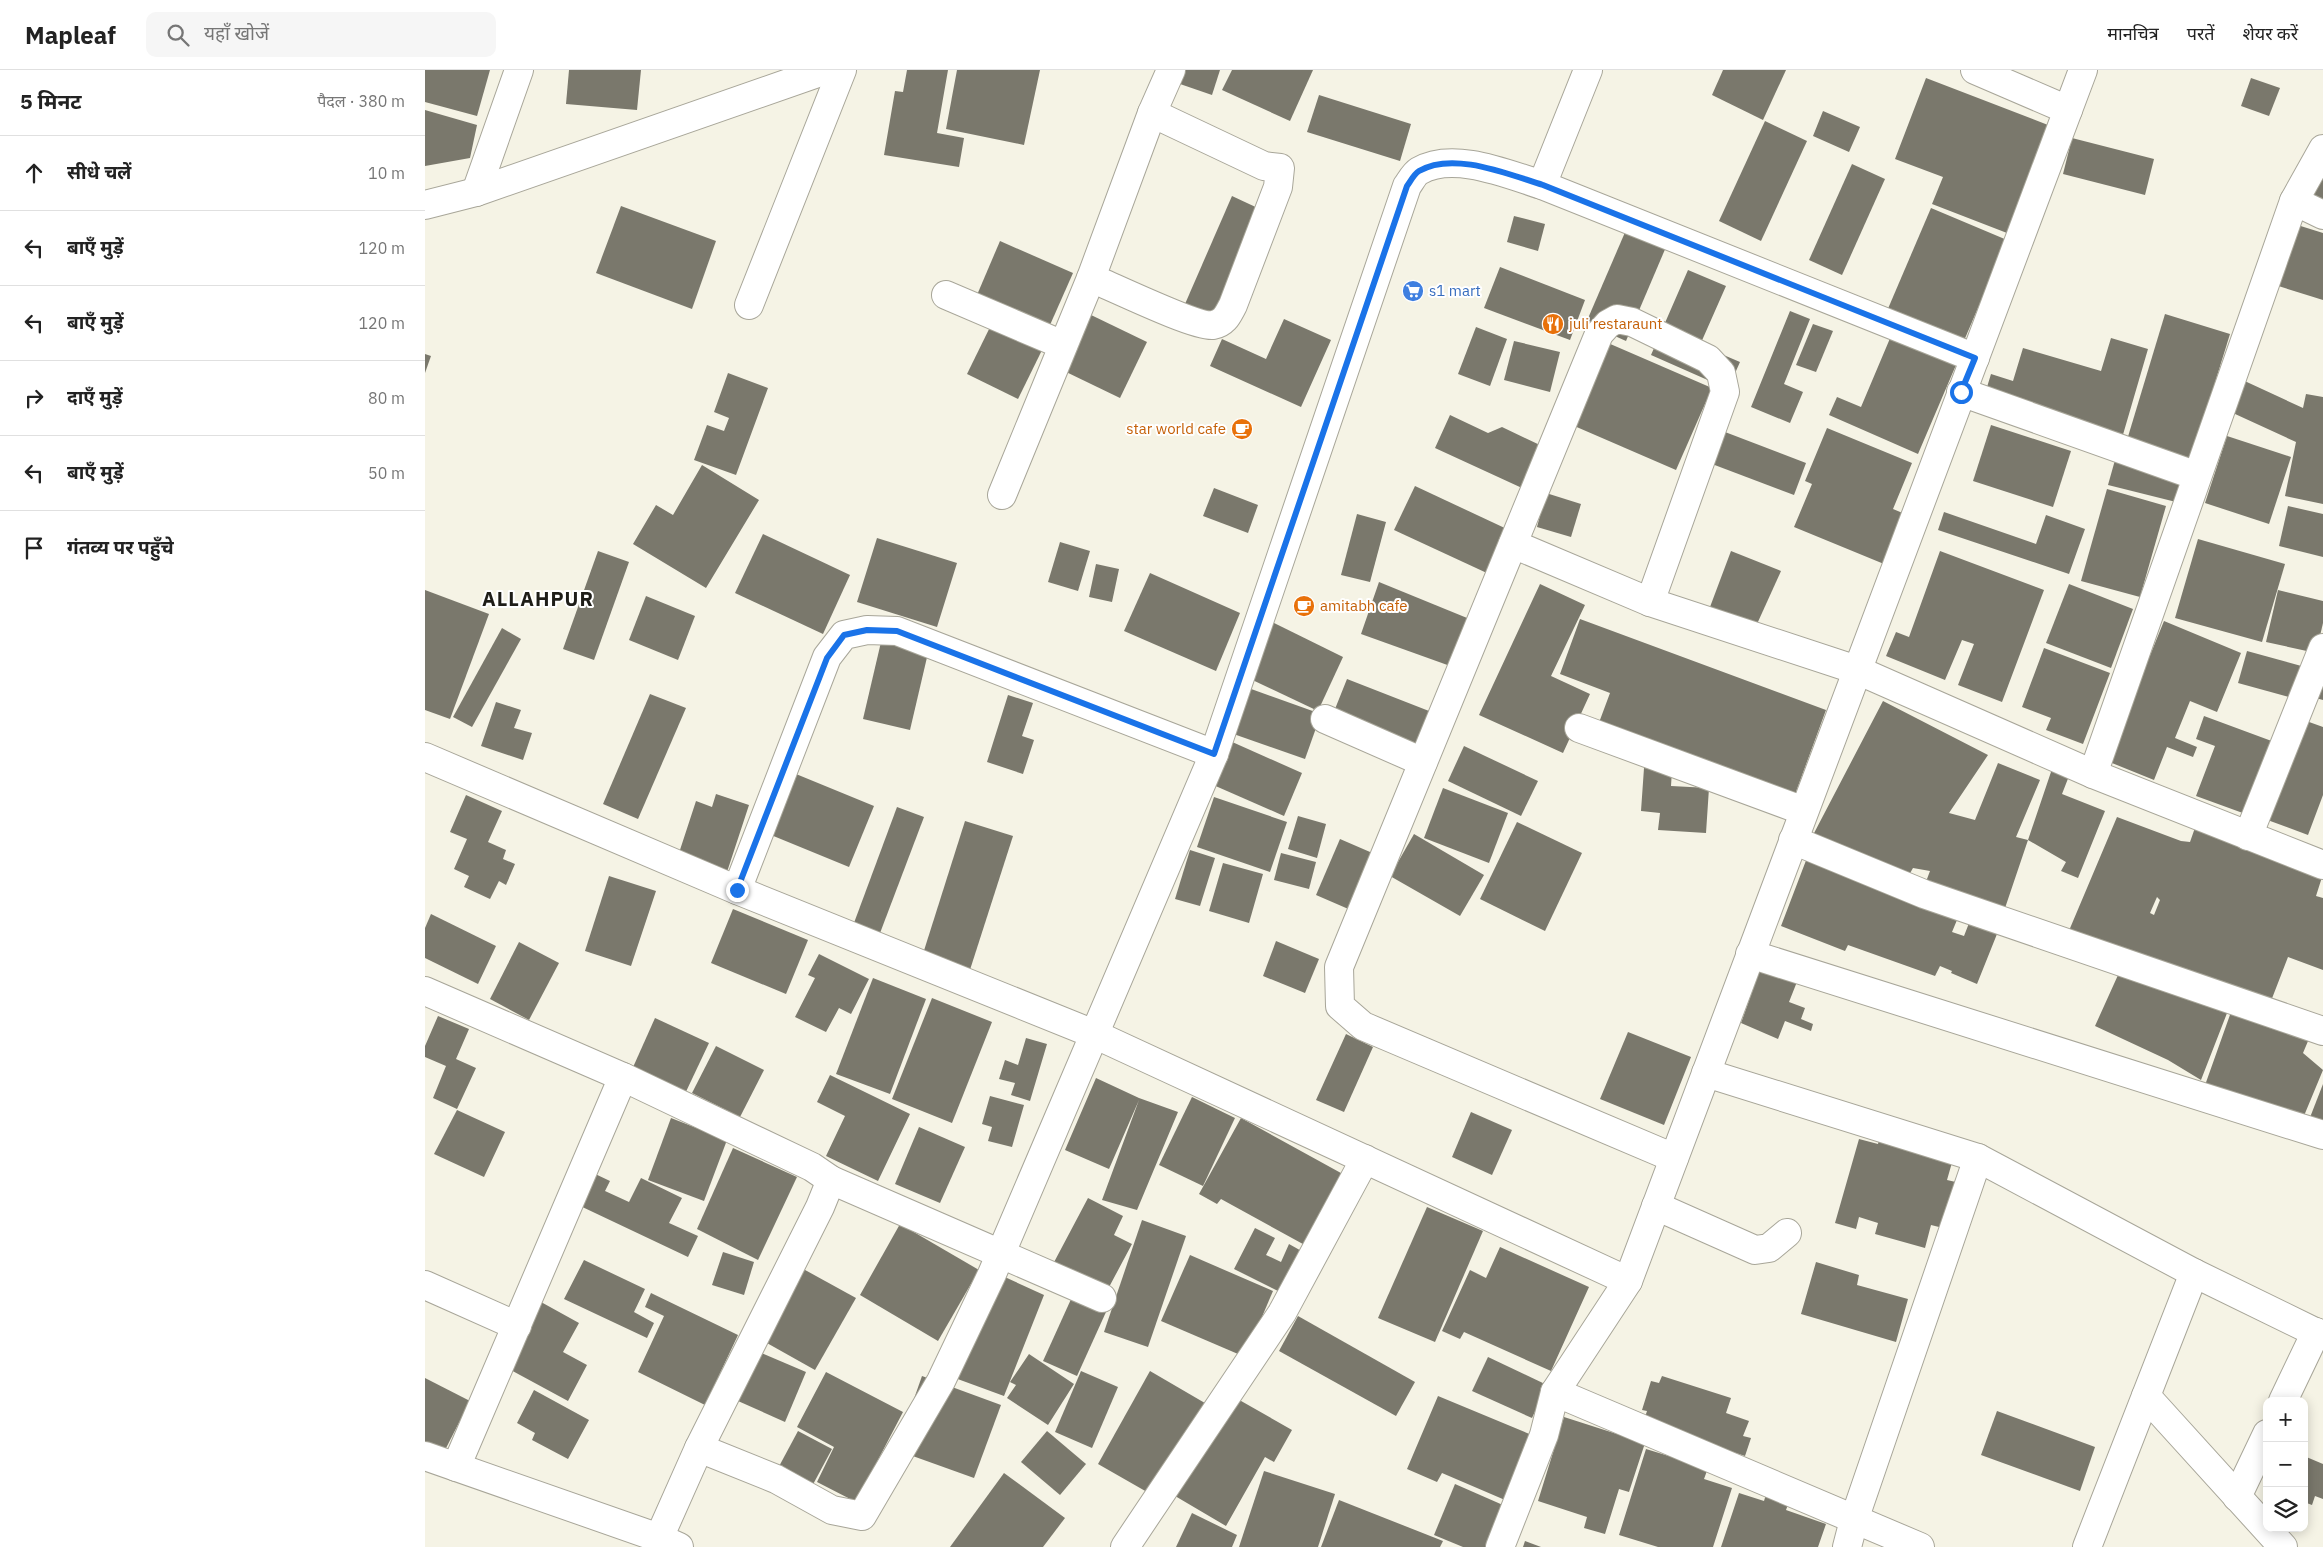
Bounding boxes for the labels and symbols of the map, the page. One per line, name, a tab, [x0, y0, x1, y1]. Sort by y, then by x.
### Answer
supermarket icon: s1 mart	[1401, 279, 1425, 303]
place label: s1 mart	[1429, 281, 1481, 300]
restaurant icon: juli restaraunt	[1541, 312, 1565, 336]
place label: juli restaraunt	[1569, 314, 1663, 333]
route start	[1950, 381, 1973, 404]
cafe icon: star world cafe	[1230, 417, 1254, 441]
place label: star world cafe	[1126, 419, 1226, 438]
district label: ALLAHPUR	[482, 585, 594, 612]
cafe icon: amitabh cafe	[1292, 594, 1316, 618]
place label: amitabh cafe	[1320, 596, 1407, 615]
route end	[726, 879, 749, 902]

